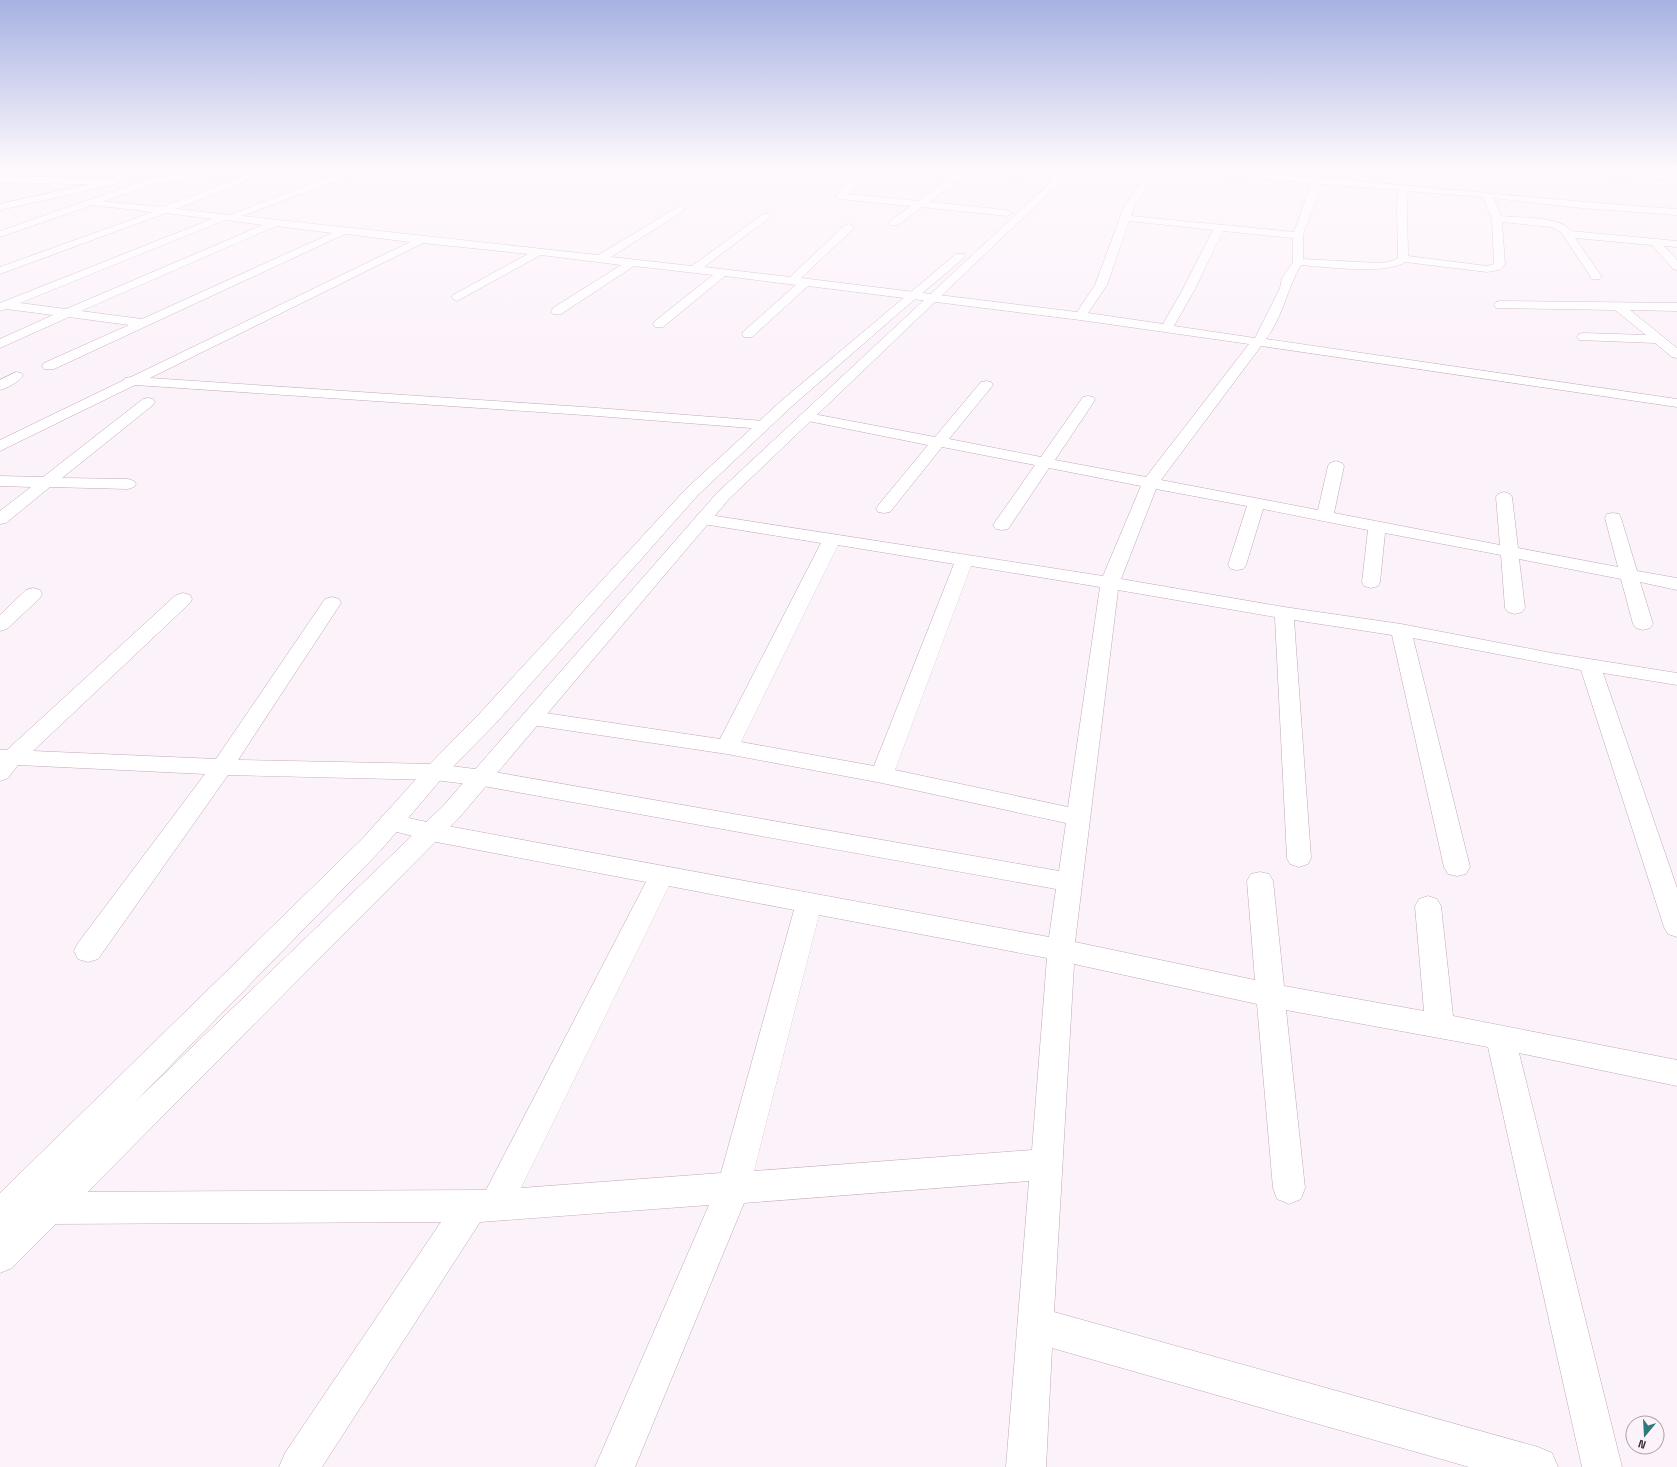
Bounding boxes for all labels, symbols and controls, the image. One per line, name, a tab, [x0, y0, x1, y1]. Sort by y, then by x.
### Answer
north arrow	[1625, 1415, 1665, 1455]
text: N	[1636, 1437, 1648, 1452]

